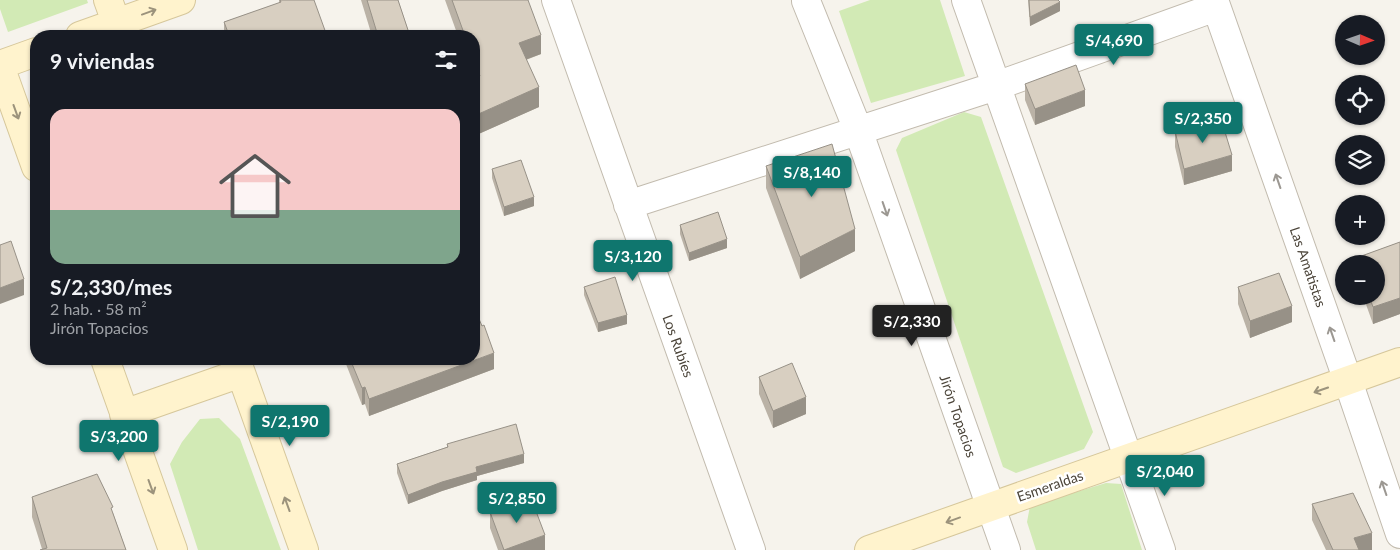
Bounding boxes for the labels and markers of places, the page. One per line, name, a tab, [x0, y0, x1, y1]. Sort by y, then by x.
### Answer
pin: S/4,690	[1068, 23, 1160, 66]
pin: S/2,350	[1157, 102, 1249, 144]
pin: S/8,140	[766, 156, 858, 198]
pin: S/3,120	[587, 240, 679, 282]
pin: S/2,330	[866, 304, 958, 347]
pin: S/2,190	[244, 404, 336, 447]
pin: S/3,200	[73, 420, 165, 462]
pin: S/2,040	[1119, 454, 1211, 497]
pin: S/2,850	[471, 482, 563, 524]

